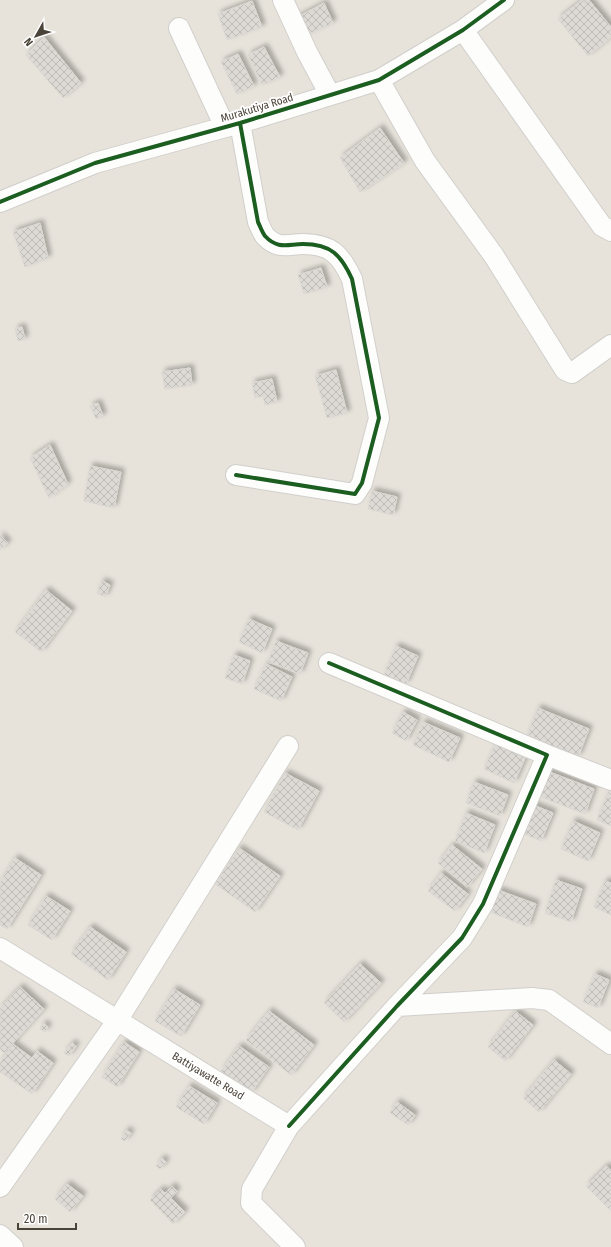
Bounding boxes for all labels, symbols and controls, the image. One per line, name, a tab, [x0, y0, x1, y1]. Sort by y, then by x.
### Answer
north arrow	[16, 16, 56, 56]
text: N	[21, 35, 36, 49]
street label: Murakutiya Road	[219, 91, 295, 125]
street label: Battiyawatte Road	[170, 1049, 246, 1103]
scale bar	[18, 1205, 76, 1231]
text: 20 m	[24, 1212, 48, 1226]

